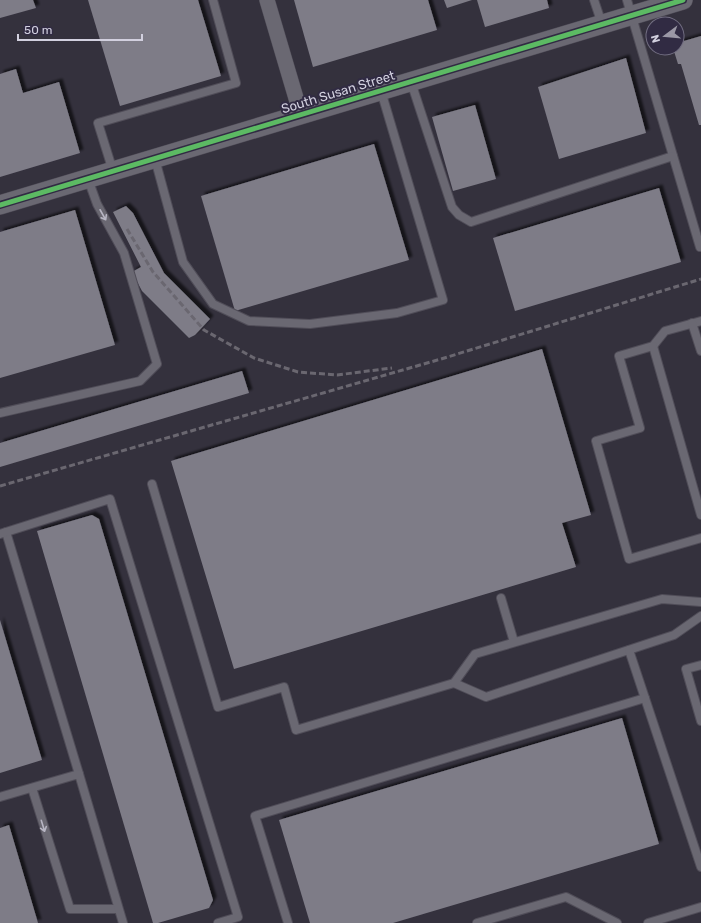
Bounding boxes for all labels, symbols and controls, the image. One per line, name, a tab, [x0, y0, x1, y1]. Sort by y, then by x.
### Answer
scale bar	[18, 16, 142, 42]
north arrow	[645, 16, 685, 56]
text: 50 m	[24, 23, 52, 37]
text: N	[649, 33, 663, 44]
street label: South Susan Street	[279, 68, 397, 116]
one-way arrow	[99, 208, 107, 220]
one-way arrow	[40, 819, 48, 831]

